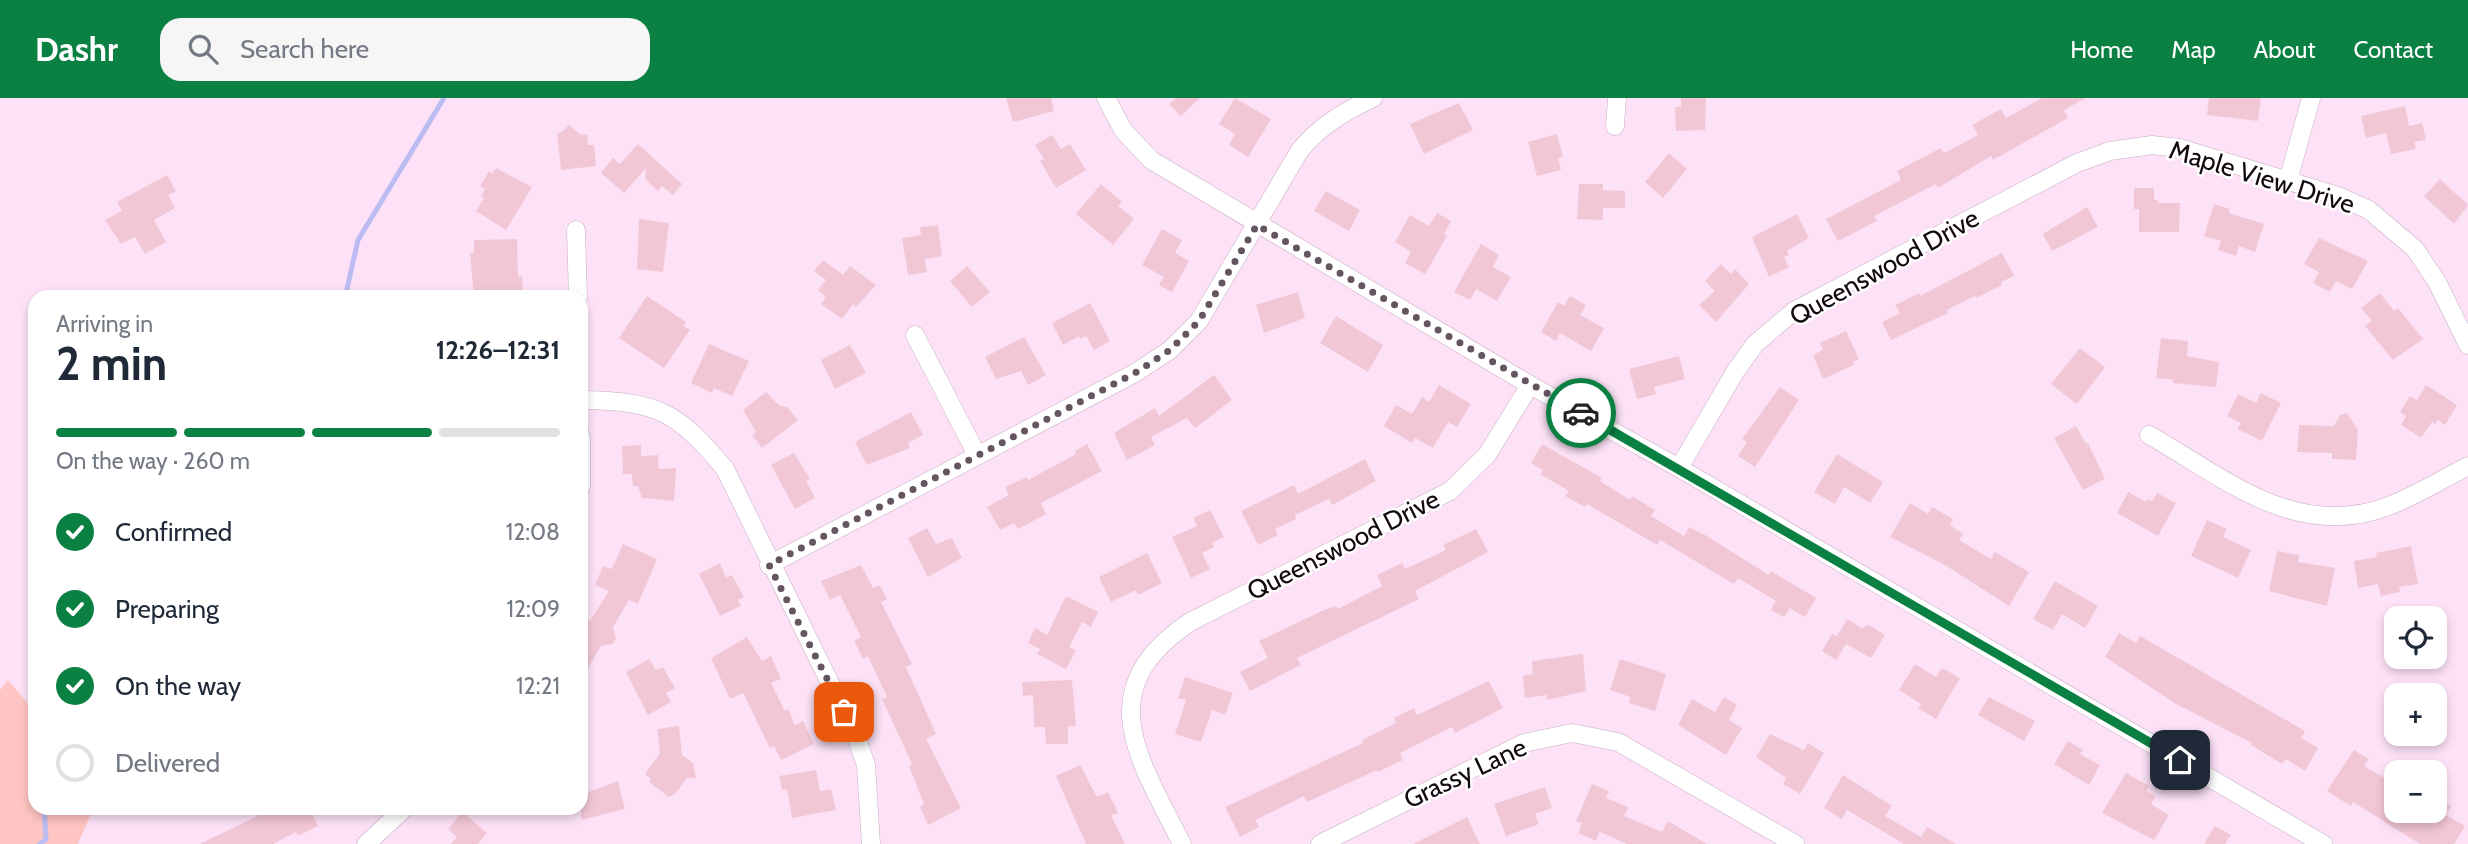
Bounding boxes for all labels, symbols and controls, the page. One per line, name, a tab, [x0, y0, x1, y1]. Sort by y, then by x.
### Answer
search box	[160, 18, 650, 81]
text: Dashr	[35, 29, 118, 69]
icon: search	[184, 30, 222, 68]
text: Search here	[240, 33, 369, 65]
text: Home	[2070, 35, 2133, 64]
text: Map	[2171, 35, 2216, 64]
text: About	[2254, 35, 2316, 64]
text: Contact	[2354, 35, 2433, 64]
street label: Maple View Drive	[2166, 134, 2358, 220]
street label: Queenswood Drive	[1784, 202, 1984, 332]
text: Arriving in	[56, 310, 153, 338]
text: 12:26–12:31	[436, 334, 560, 366]
text: 2 min	[56, 336, 167, 392]
courier	[1546, 378, 1616, 448]
icon: car	[1562, 394, 1600, 432]
text: On the way · 260 m	[56, 447, 250, 475]
street label: Queenswood Drive	[1242, 483, 1444, 607]
icon: check	[56, 513, 94, 551]
text: Confirmed	[115, 516, 232, 548]
text: 12:08	[506, 518, 560, 546]
icon: check	[56, 590, 94, 628]
text: Preparing	[115, 593, 219, 625]
text: 12:09	[507, 595, 560, 623]
map controls	[2384, 606, 2447, 823]
button: locate	[2384, 606, 2447, 669]
icon: check	[56, 667, 94, 705]
text: On the way	[115, 670, 241, 702]
text: 12:21	[516, 672, 560, 700]
pin	[814, 682, 874, 742]
button: +	[2384, 683, 2447, 746]
icon: bag	[825, 693, 863, 731]
pin	[2150, 730, 2210, 790]
street label: Grassy Lane	[1399, 731, 1531, 815]
icon: home	[2161, 741, 2199, 779]
text: Delivered	[115, 747, 220, 779]
button: −	[2384, 760, 2447, 823]

